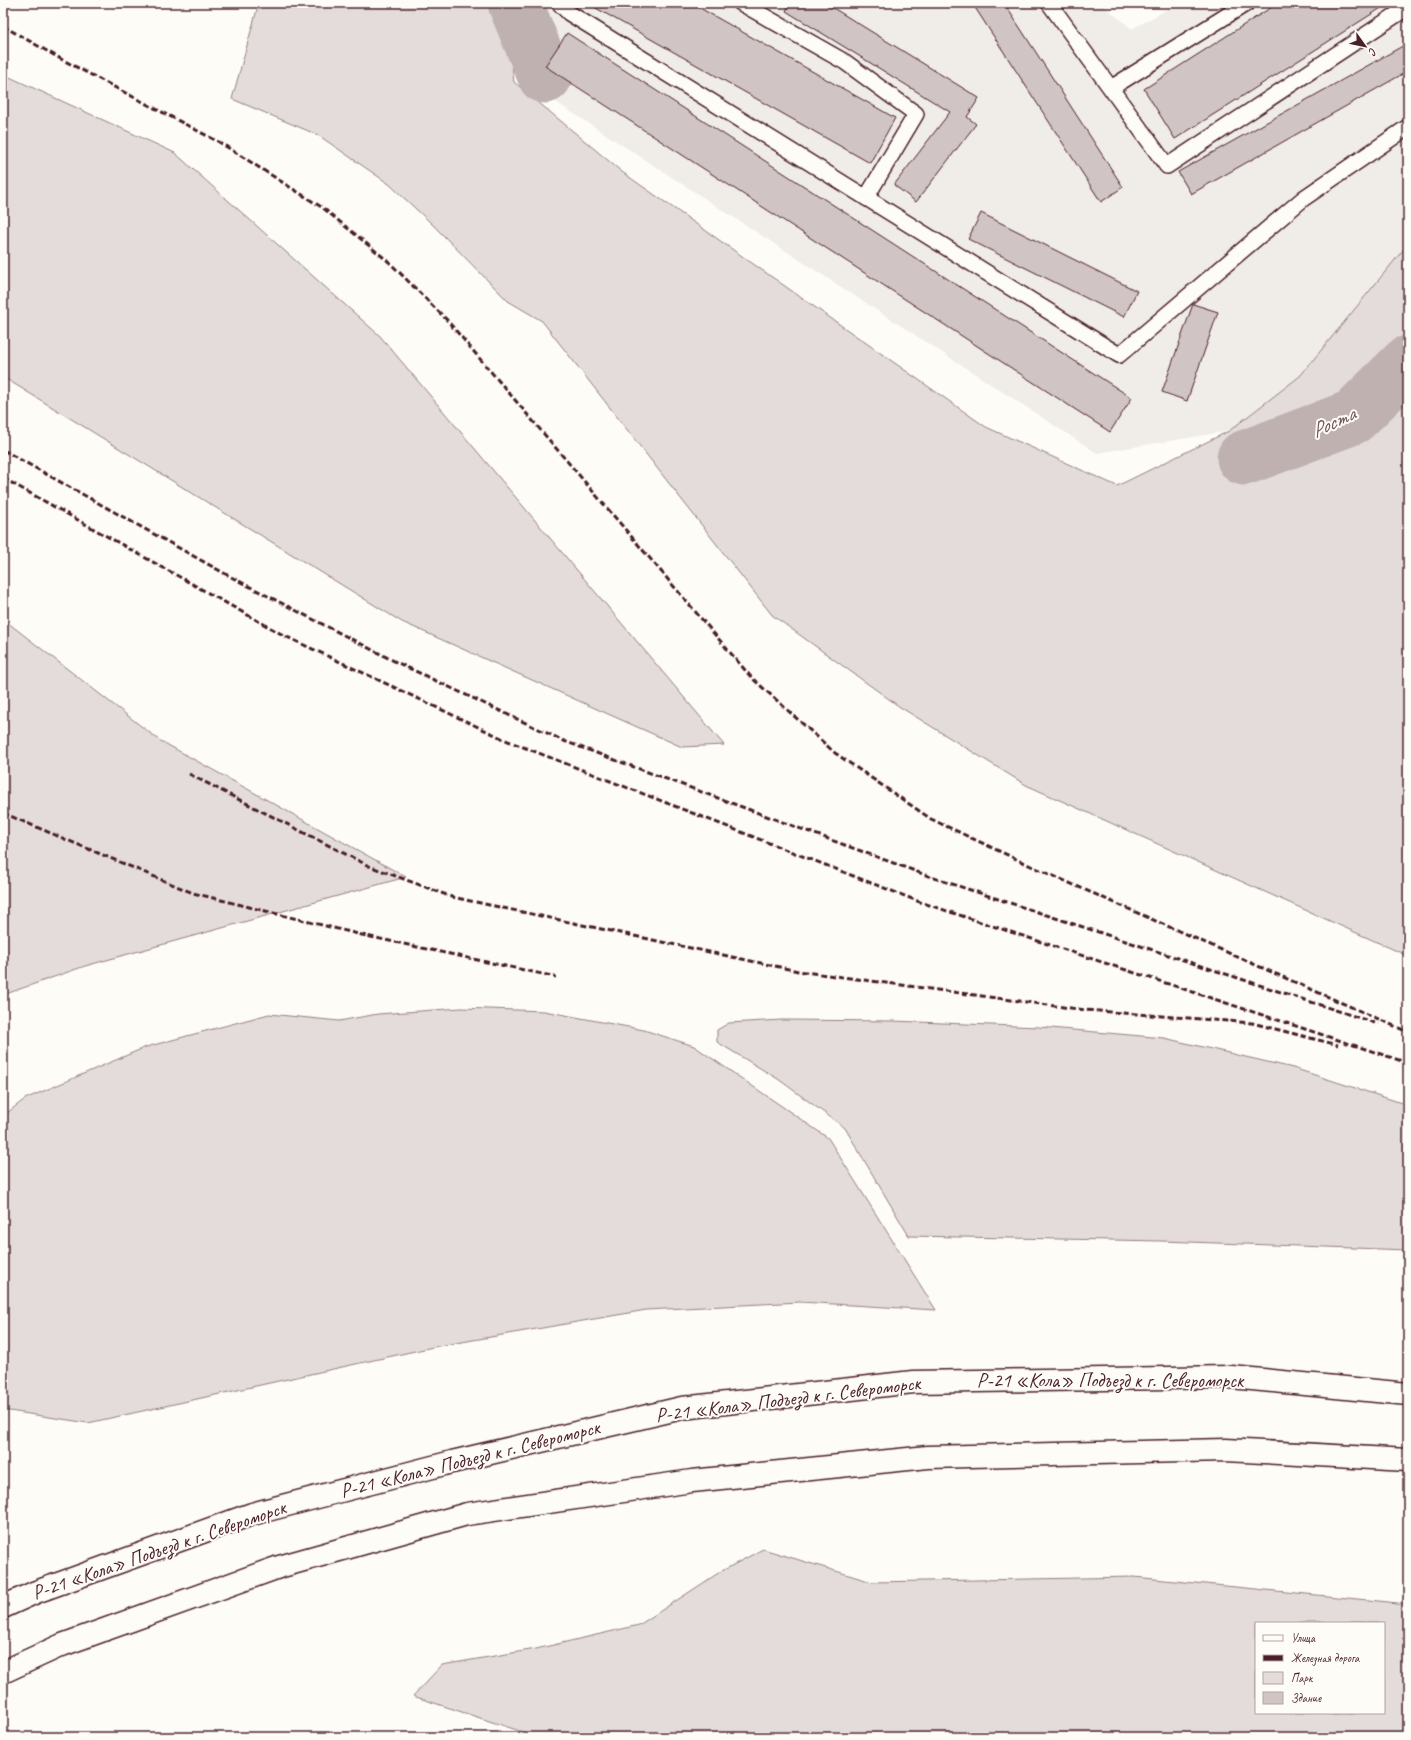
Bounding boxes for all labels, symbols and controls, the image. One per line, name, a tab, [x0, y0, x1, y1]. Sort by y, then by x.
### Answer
north arrow	[1345, 26, 1385, 66]
text: С	[1365, 45, 1381, 59]
water label: Роста	[1307, 400, 1361, 443]
street label: Р-21 «Кола» Подъезд к г. Североморск	[977, 1368, 1245, 1394]
street label: Р-21 «Кола» Подъезд к г. Североморск	[654, 1370, 924, 1429]
street label: Р-21 «Кола» Подъезд к г. Североморск	[338, 1414, 604, 1504]
street label: Р-21 «Кола» Подъезд к г. Североморск	[29, 1494, 291, 1606]
legend	[1255, 1622, 1385, 1714]
text: Улица	[1291, 1630, 1316, 1646]
text: Железная дорога	[1291, 1650, 1360, 1666]
text: Парк	[1291, 1670, 1314, 1686]
text: Здание	[1291, 1690, 1322, 1706]

